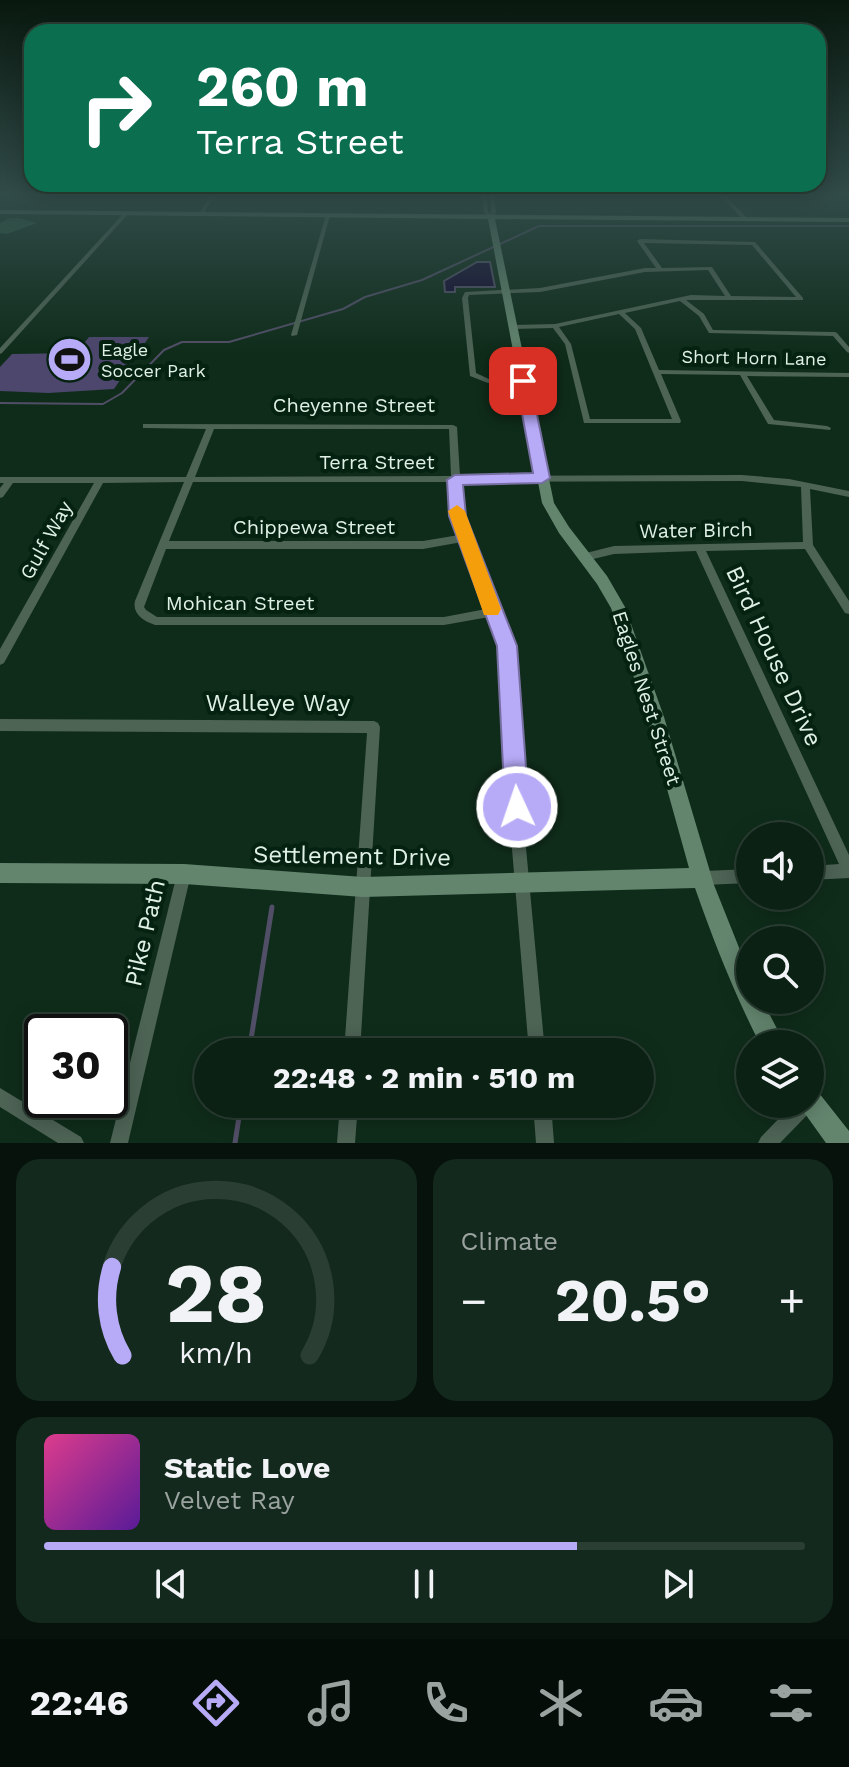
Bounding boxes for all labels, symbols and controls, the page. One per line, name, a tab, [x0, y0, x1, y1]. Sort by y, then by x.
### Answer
text: 260 m	[196, 54, 369, 120]
icon: right	[64, 56, 168, 160]
text: Terra Street	[196, 121, 404, 163]
sports icon: Eagle Soccer Park	[46, 336, 94, 384]
place label: Eagle Soccer Park	[101, 339, 206, 381]
street label: Short Horn Lane	[681, 346, 827, 369]
pin	[489, 347, 557, 415]
icon: arrive	[501, 359, 545, 403]
street label: Cheyenne Street	[273, 393, 436, 417]
street label: Terra Street	[319, 450, 435, 474]
street label: Gulf Way	[15, 496, 78, 583]
street label: Chippewa Street	[233, 515, 396, 539]
street label: Water Birch	[639, 517, 753, 543]
street label: Bird House Drive	[720, 561, 828, 751]
street label: Mohican Street	[166, 591, 315, 615]
street label: Eagles Nest Street	[608, 608, 687, 789]
street label: Walleye Way	[206, 689, 351, 717]
position arrow	[475, 765, 559, 849]
map controls	[736, 822, 824, 1118]
button: sound	[736, 822, 824, 910]
street label: Settlement Drive	[253, 840, 451, 872]
street label: Pike Path	[119, 877, 171, 989]
button: search	[736, 926, 824, 1014]
speed limit sign: 30	[24, 1014, 128, 1118]
button: layers	[736, 1030, 824, 1118]
text: 22:48 · 2 min · 510 m	[273, 1060, 575, 1095]
text: Climate	[461, 1226, 558, 1256]
text: 28	[165, 1245, 267, 1342]
text: 20.5°	[555, 1265, 711, 1336]
text: −	[461, 1275, 487, 1327]
text: +	[778, 1275, 805, 1327]
text: km/h	[179, 1336, 253, 1370]
text: Static Love	[164, 1450, 330, 1485]
text: Velvet Ray	[164, 1485, 295, 1515]
icon: previous	[149, 1562, 193, 1606]
icon: pause	[402, 1562, 446, 1606]
icon: next	[656, 1562, 700, 1606]
icon: directions	[188, 1675, 244, 1731]
icon: music	[303, 1675, 359, 1731]
icon: phone	[418, 1675, 474, 1731]
icon: climate	[533, 1675, 589, 1731]
icon: car	[648, 1675, 704, 1731]
icon: filters	[763, 1675, 819, 1731]
text: 22:46	[30, 1682, 129, 1724]

